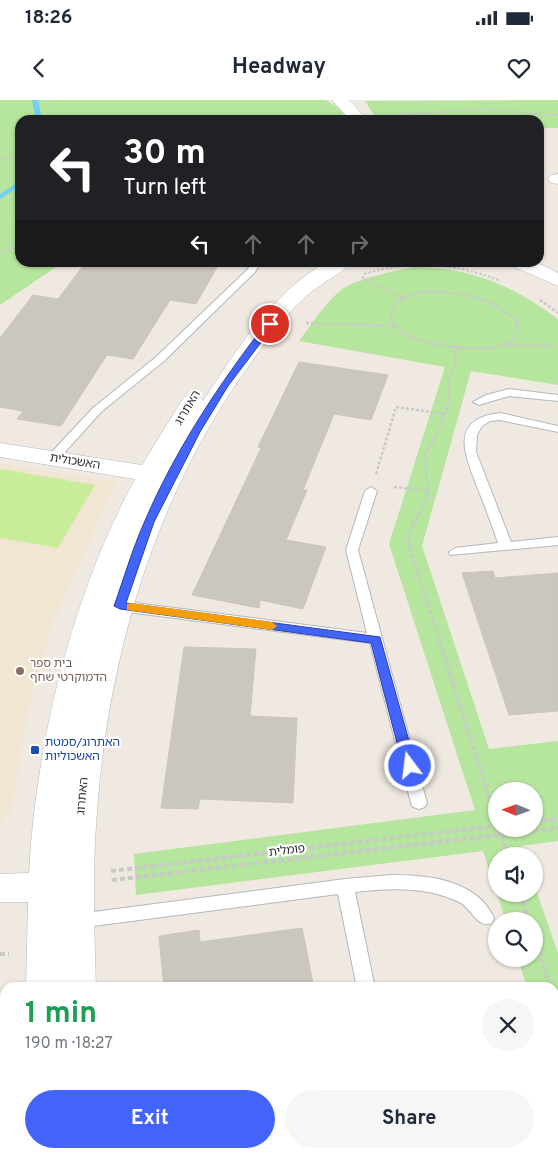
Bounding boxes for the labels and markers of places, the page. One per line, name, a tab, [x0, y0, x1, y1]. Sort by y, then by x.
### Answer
pin	[249, 303, 291, 345]
place label: בית ספר הדמוקרטי שחף	[30, 656, 107, 686]
marker: בית ספר הדמוקרטי שחף	[14, 665, 26, 677]
place label: האתרוג/סמטת האשכוליות	[45, 735, 120, 765]
marker: האתרוג/סמטת האשכוליות	[29, 744, 41, 756]

